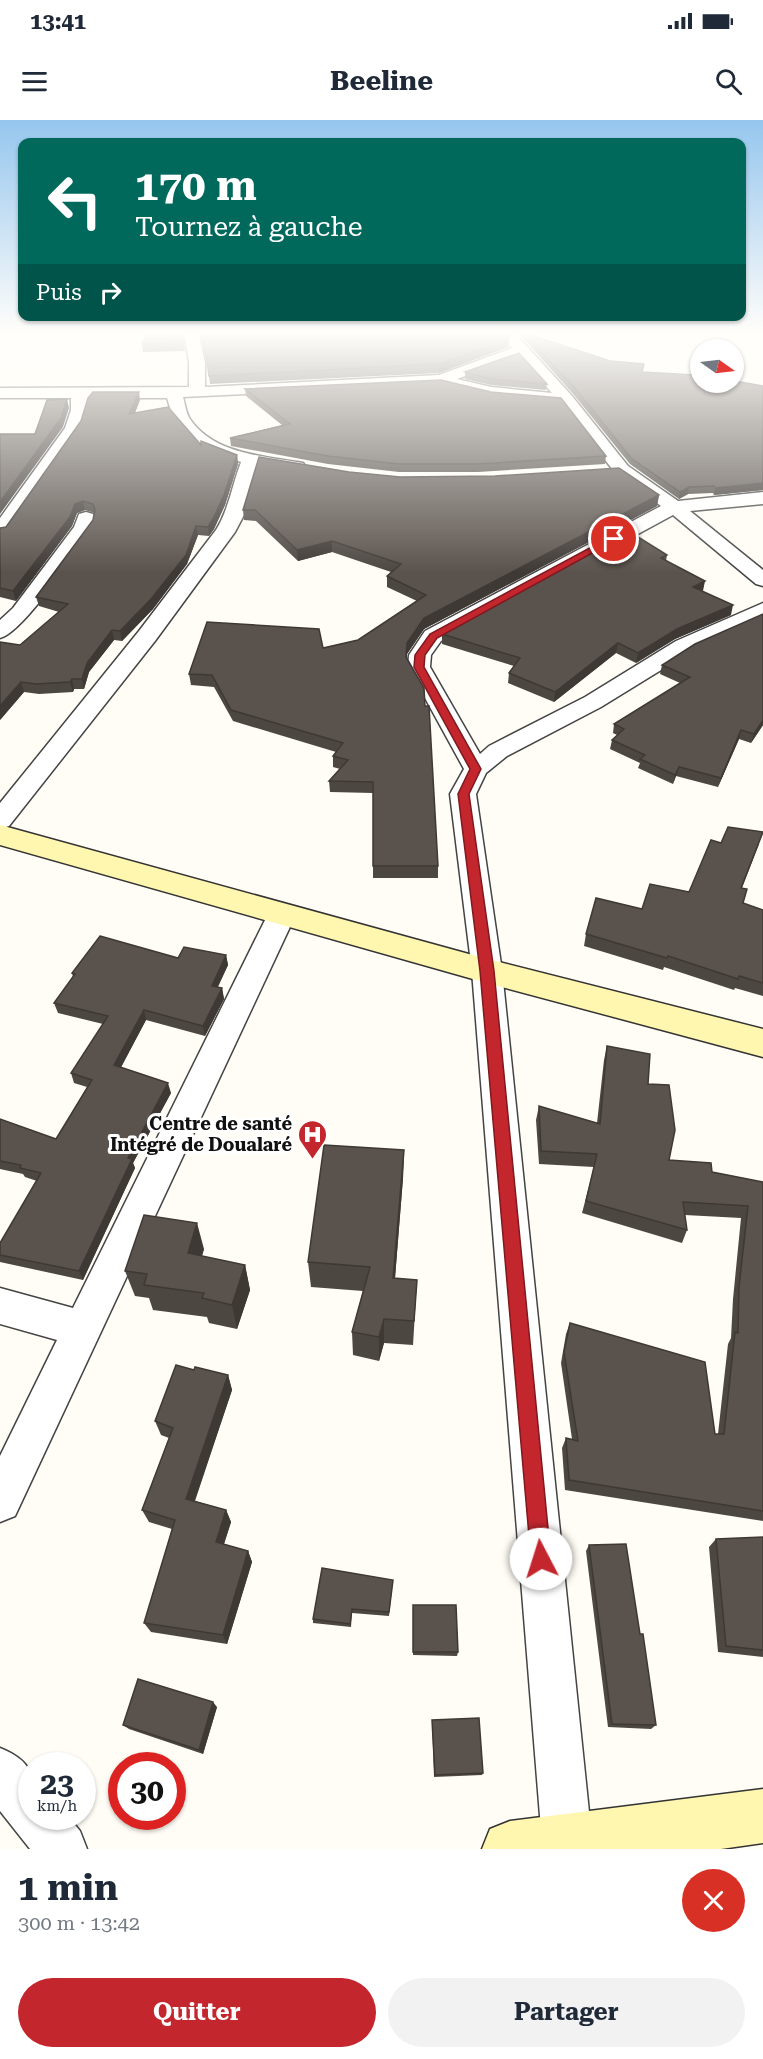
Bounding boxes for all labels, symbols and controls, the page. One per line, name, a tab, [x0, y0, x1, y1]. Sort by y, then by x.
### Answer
text: 13:41	[30, 9, 86, 34]
icon: menu	[18, 65, 51, 98]
text: Beeline	[330, 65, 433, 97]
icon: search	[712, 65, 745, 98]
text: 170 m	[135, 161, 257, 210]
icon: left	[36, 162, 114, 240]
text: Tournez à gauche	[135, 211, 363, 243]
icon: right	[94, 276, 127, 309]
text: Puis	[36, 280, 82, 305]
north arrow	[690, 339, 744, 393]
map controls	[690, 339, 744, 393]
pin	[588, 513, 639, 564]
icon: arrive	[597, 522, 630, 555]
place label: Centre de santé Intégré de Doualaré	[110, 1113, 292, 1155]
hospital icon: Centre de santé Intégré de Doualaré	[297, 1118, 329, 1160]
position arrow	[509, 1527, 573, 1591]
speed limit sign: 30	[108, 1752, 186, 1830]
text: 23	[40, 1766, 74, 1801]
text: km/h	[37, 1797, 77, 1815]
text: 1 min	[18, 1867, 118, 1909]
button: close	[682, 1869, 745, 1932]
text: 300 m · 13:42	[18, 1911, 140, 1935]
button: Quitter	[18, 1978, 376, 2047]
button: Partager	[388, 1978, 745, 2047]

